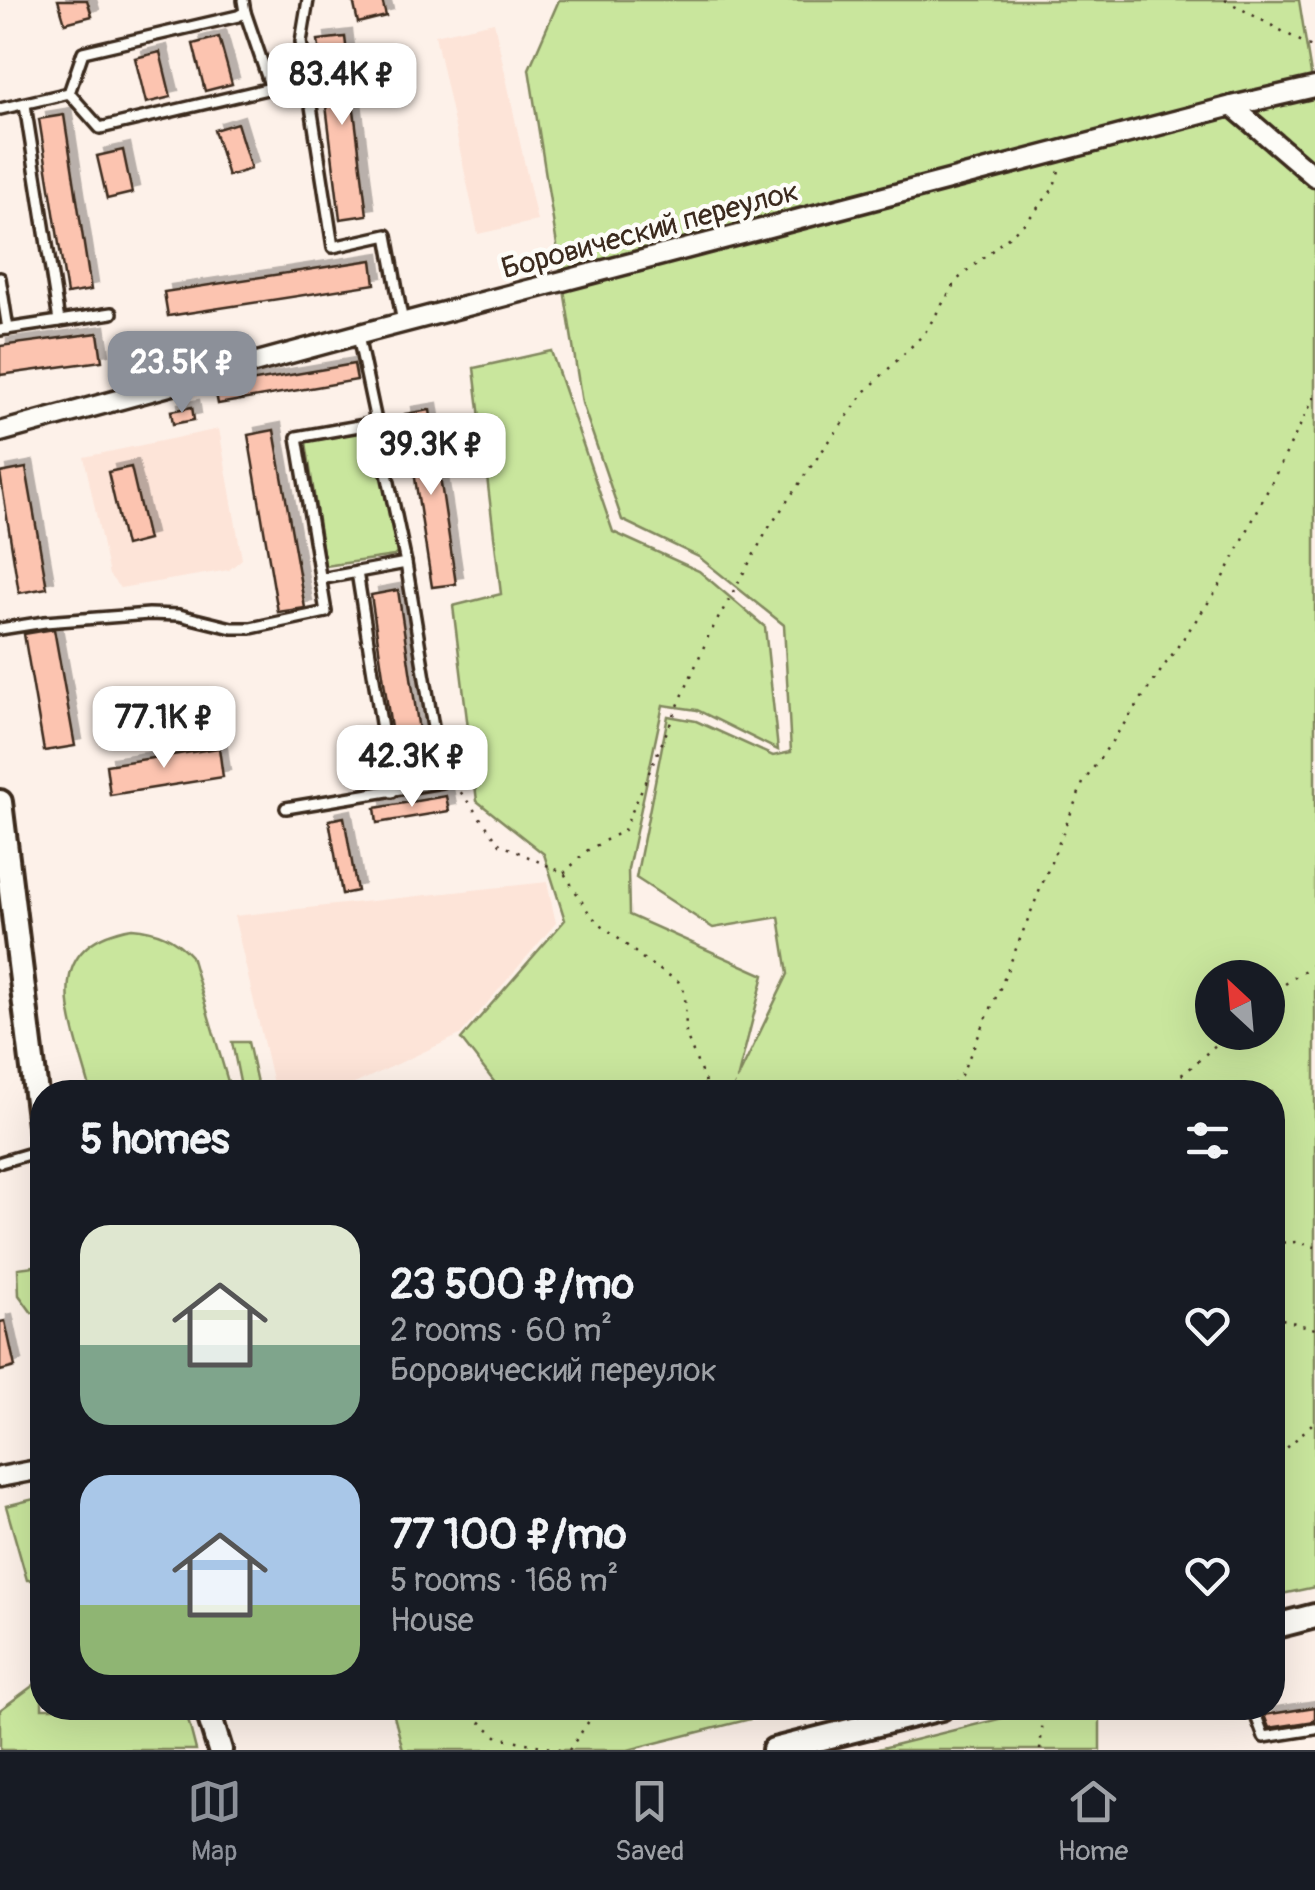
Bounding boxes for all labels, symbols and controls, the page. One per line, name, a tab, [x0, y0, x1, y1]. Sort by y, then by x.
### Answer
pin: 83.4K ₽	[250, 43, 434, 128]
text: 83.4K ₽	[290, 55, 395, 95]
street label: Боровический переулок	[497, 172, 803, 288]
pin: 23.5K ₽	[90, 331, 274, 416]
text: 23.5K ₽	[130, 343, 234, 383]
pin: 39.3K ₽	[339, 413, 523, 498]
text: 39.3K ₽	[379, 425, 483, 465]
pin: 77.1K ₽	[72, 686, 256, 771]
text: 77.1K ₽	[115, 698, 213, 738]
pin: 42.3K ₽	[320, 725, 504, 810]
text: 42.3K ₽	[359, 737, 465, 777]
north arrow	[1195, 960, 1285, 1050]
map controls	[1195, 960, 1285, 1050]
icon: filters	[1180, 1113, 1235, 1168]
text: 5 homes	[80, 1114, 230, 1166]
text: 23 500 ₽/mo	[390, 1259, 634, 1311]
icon: home	[160, 1265, 280, 1385]
icon: heart	[1180, 1298, 1235, 1353]
text: 2 rooms · 60 m²	[390, 1311, 612, 1351]
text: Боровический переулок	[390, 1351, 717, 1391]
text: 77 100 ₽/mo	[390, 1509, 627, 1561]
icon: home	[160, 1515, 280, 1635]
icon: heart	[1180, 1548, 1235, 1603]
text: 5 rooms · 168 m²	[390, 1561, 619, 1601]
text: House	[390, 1601, 474, 1641]
tab: Map	[187, 1774, 242, 1869]
tab: Saved	[615, 1774, 684, 1869]
tab: Home	[1058, 1774, 1128, 1869]

